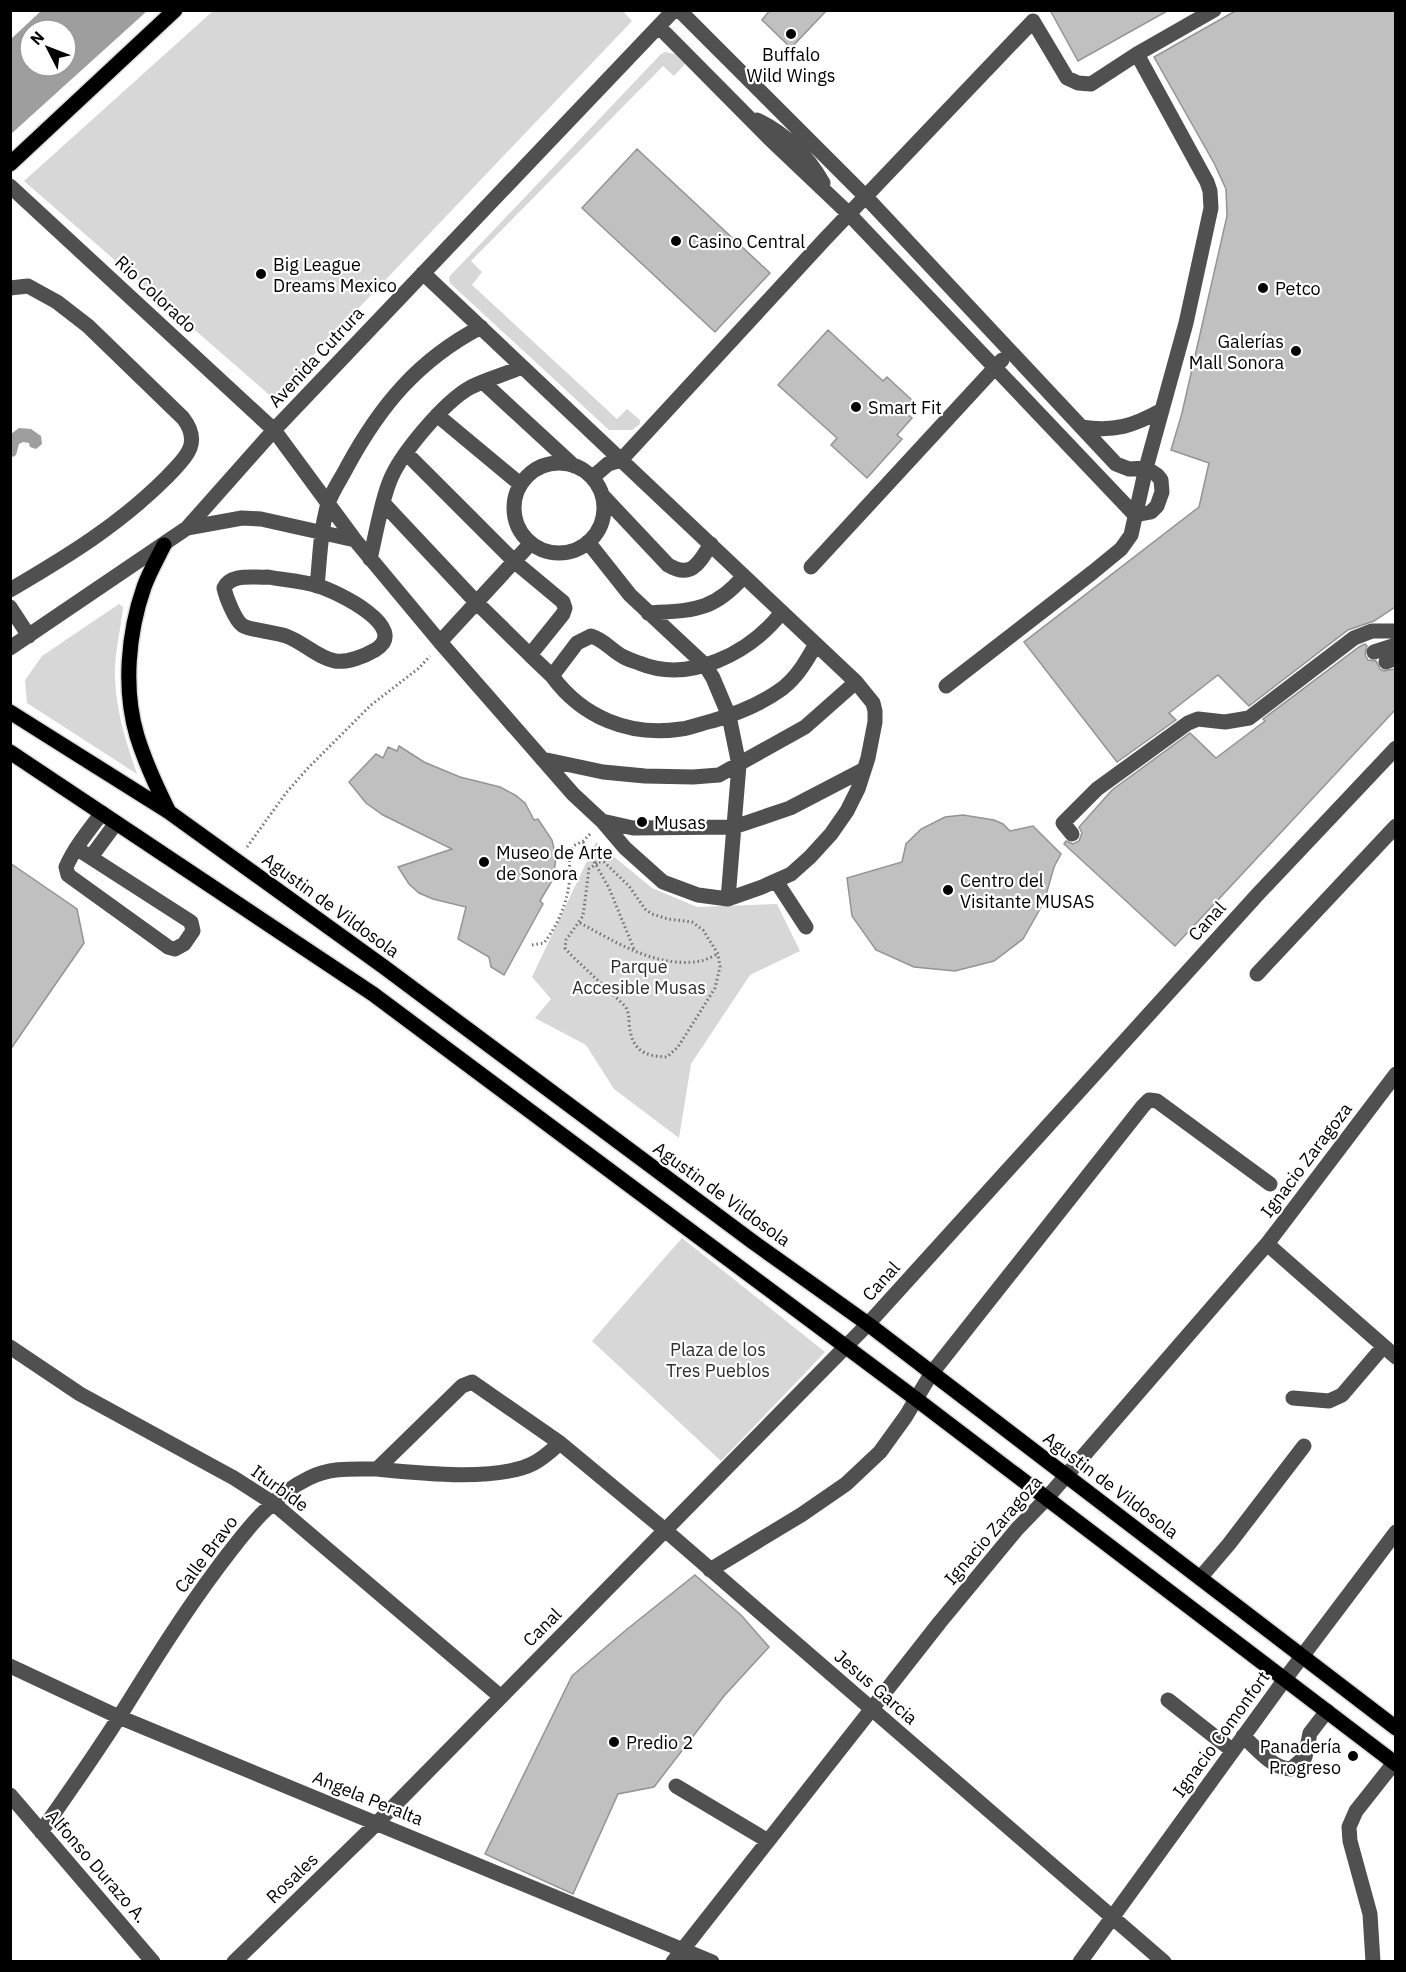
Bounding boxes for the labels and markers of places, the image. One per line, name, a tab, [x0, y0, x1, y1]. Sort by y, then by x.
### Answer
marker: Buffalo Wild Wings	[784, 27, 798, 41]
place label: Buffalo Wild Wings	[746, 43, 836, 87]
place label: Casino Central	[688, 230, 805, 253]
marker: Casino Central	[669, 234, 683, 248]
place label: Big League Dreams Mexico	[273, 253, 397, 297]
marker: Big League Dreams Mexico	[254, 267, 268, 281]
place label: Petco	[1275, 277, 1321, 300]
marker: Petco	[1256, 281, 1270, 295]
place label: Galerías Mall Sonora	[1189, 330, 1284, 374]
marker: Galerías Mall Sonora	[1289, 344, 1303, 358]
place label: Smart Fit	[868, 396, 942, 419]
marker: Smart Fit	[849, 400, 863, 414]
place label: Musas	[654, 811, 706, 834]
marker: Musas	[635, 815, 649, 829]
place label: Museo de Arte de Sonora	[496, 841, 613, 885]
marker: Museo de Arte de Sonora	[477, 855, 491, 869]
place label: Centro del Visitante MUSAS	[960, 869, 1095, 913]
marker: Centro del Visitante MUSAS	[941, 883, 955, 897]
place label: Predio 2	[626, 1731, 693, 1754]
marker: Predio 2	[607, 1735, 621, 1749]
place label: Panadería Progreso	[1260, 1735, 1341, 1779]
marker: Panadería Progreso	[1346, 1749, 1360, 1763]

